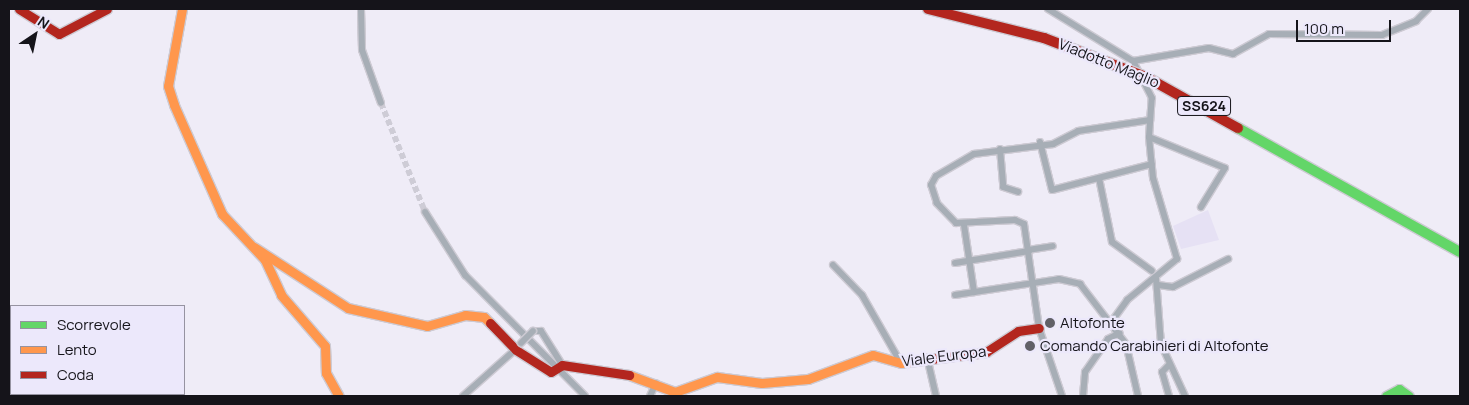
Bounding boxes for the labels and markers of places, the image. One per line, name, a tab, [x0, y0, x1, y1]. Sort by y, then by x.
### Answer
place label: Altofonte	[1060, 314, 1125, 332]
marker: Altofonte	[1044, 317, 1056, 329]
place label: Comando Carabinieri di Altofonte	[1040, 337, 1269, 355]
marker: Comando Carabinieri di Altofonte	[1024, 340, 1036, 352]

